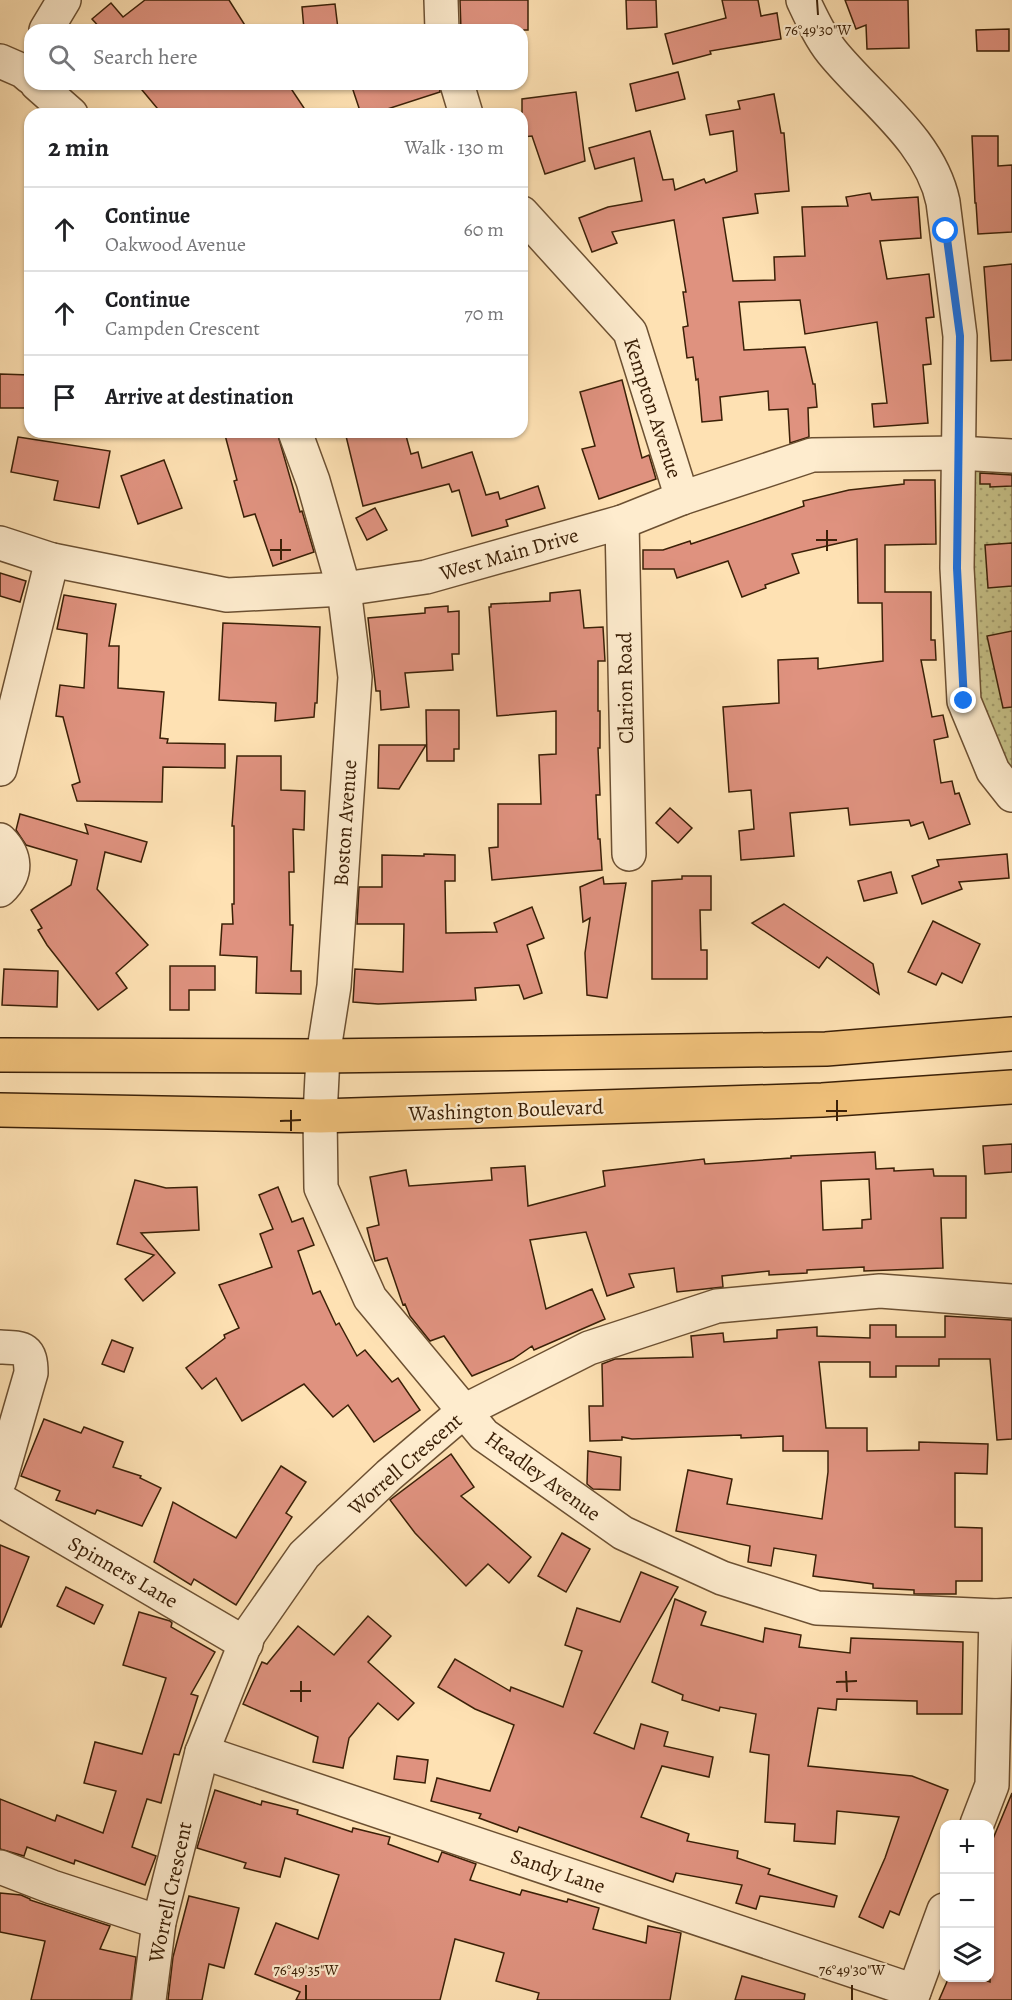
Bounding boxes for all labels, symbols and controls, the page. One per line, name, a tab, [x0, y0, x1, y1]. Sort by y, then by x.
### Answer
text: 76°49'30"W	[785, 20, 851, 40]
search box	[24, 24, 528, 90]
icon: search	[45, 41, 78, 74]
text: Search here	[93, 42, 198, 72]
text: 2 min	[48, 130, 109, 165]
text: Walk · 130 m	[405, 134, 504, 161]
text: Continue	[105, 201, 190, 231]
icon: ahead	[48, 213, 81, 246]
text: 60 m	[464, 216, 504, 243]
route start	[932, 217, 958, 243]
text: Oakwood Avenue	[105, 231, 246, 258]
text: Continue	[105, 285, 190, 315]
icon: ahead	[48, 297, 81, 330]
text: 70 m	[464, 300, 504, 327]
text: Campden Crescent	[105, 315, 260, 342]
street label: Kempton Avenue	[617, 334, 689, 482]
icon: arrive	[48, 381, 81, 414]
text: Arrive at destination	[105, 382, 294, 412]
street label: West Main Drive	[435, 521, 582, 587]
street label: Clarion Road	[610, 631, 640, 744]
route end	[950, 687, 976, 713]
street label: Boston Avenue	[327, 759, 363, 887]
street label: Washington Boulevard	[407, 1093, 605, 1127]
street label: Worrell Crescent	[341, 1406, 468, 1522]
street label: Headley Avenue	[480, 1425, 606, 1527]
street label: Spinners Lane	[63, 1529, 183, 1615]
street label: Worrell Crescent	[141, 1819, 199, 1966]
map controls	[940, 1820, 994, 1982]
button: +	[940, 1820, 994, 1874]
street label: Sandy Lane	[507, 1842, 609, 1900]
button: −	[940, 1874, 994, 1928]
button: layers	[940, 1928, 994, 1982]
text: 76°49'35"W	[273, 1960, 339, 1980]
text: 76°49'30"W	[819, 1960, 885, 1980]

